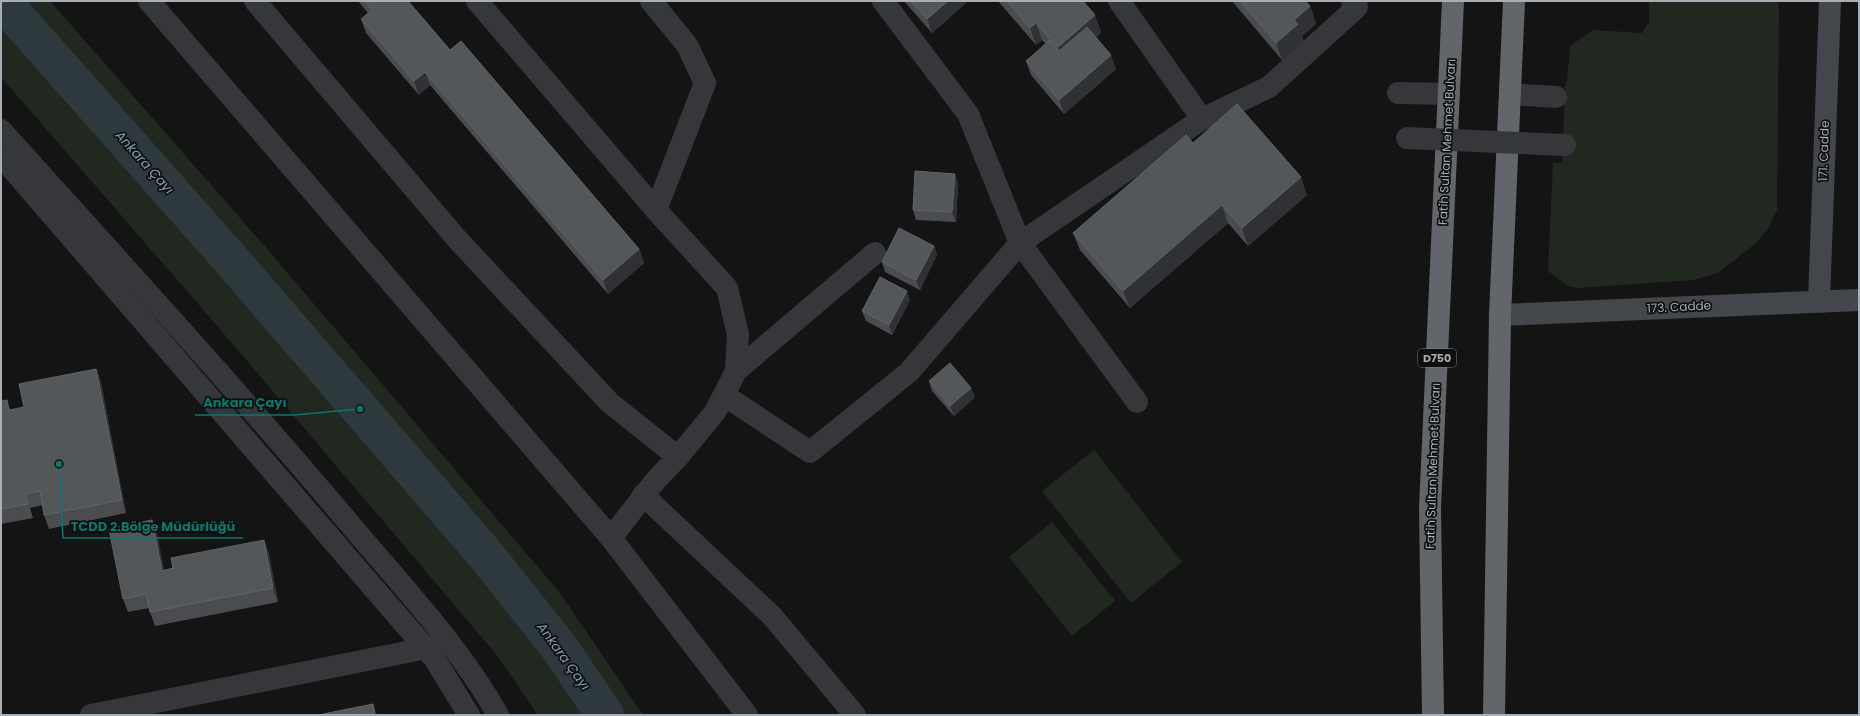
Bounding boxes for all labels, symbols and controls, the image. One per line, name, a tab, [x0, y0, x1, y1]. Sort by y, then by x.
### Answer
street label: Fatih Sultan Mehmet Bulvarı	[1434, 58, 1459, 226]
street label: 171. Cadde	[1814, 120, 1833, 182]
water label: Ankara Çayı	[110, 126, 178, 198]
street label: 173. Cadde	[1646, 296, 1711, 317]
road number: D750	[1418, 349, 1456, 367]
street label: Fatih Sultan Mehmet Bulvarı	[1421, 382, 1444, 549]
callout: Ankara Çayı	[195, 390, 294, 415]
text: Ankara Çayı	[203, 393, 287, 412]
callout: TCDD 2.Bölge Müdürlüğü	[63, 513, 243, 538]
text: TCDD 2.Bölge Müdürlüğü	[71, 517, 235, 536]
water label: Ankara Çayı	[532, 618, 595, 694]

